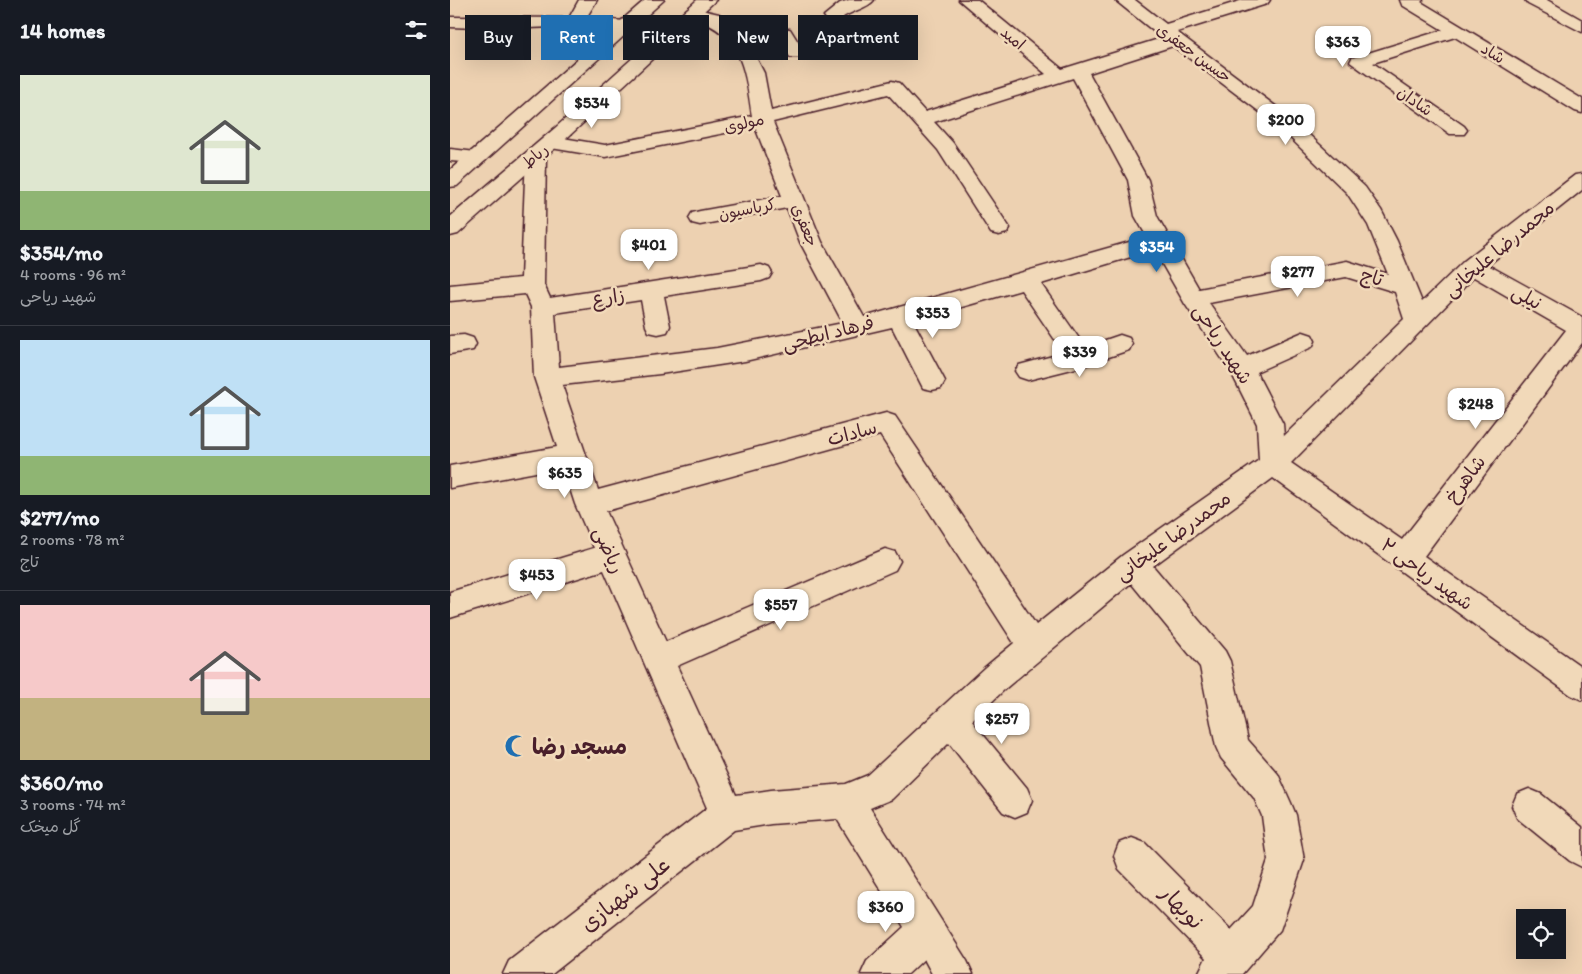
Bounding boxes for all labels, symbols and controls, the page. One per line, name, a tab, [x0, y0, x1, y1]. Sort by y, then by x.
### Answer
chip: Buy	[465, 15, 531, 60]
chip: Rent	[541, 15, 613, 60]
chip: Filters	[623, 15, 709, 60]
chip: New	[719, 15, 788, 60]
chip: Apartment	[798, 15, 918, 60]
icon: filters	[402, 16, 430, 44]
text: 14 homes	[20, 18, 105, 43]
street label: حسین جعفری	[1153, 20, 1235, 86]
street label: امید	[997, 22, 1029, 54]
pin: $363	[1313, 26, 1373, 68]
text: $363	[1326, 32, 1360, 51]
street label: شاد	[1478, 39, 1508, 67]
street label: شادان	[1394, 82, 1436, 120]
pin: $534	[562, 86, 622, 129]
text: $534	[575, 93, 609, 112]
pin: $200	[1256, 104, 1316, 146]
icon: home	[180, 107, 270, 197]
street label: مولوی	[722, 109, 766, 138]
text: $200	[1268, 110, 1304, 129]
street label: رباط	[518, 140, 552, 172]
street label: کرباسیون	[717, 194, 778, 225]
street label: محمدرضا علیخانی	[1439, 196, 1560, 303]
street label: جعفری	[788, 201, 822, 249]
pin: $401	[619, 228, 679, 271]
pin: $354	[1127, 230, 1187, 273]
text: $401	[631, 235, 667, 254]
text: $354	[1140, 237, 1174, 256]
text: $354/mo	[20, 240, 103, 265]
pin: $277	[1268, 256, 1328, 298]
text: $277	[1282, 262, 1314, 281]
street label: تاج	[1358, 263, 1386, 292]
text: 4 rooms · 96 m²	[20, 265, 126, 284]
street label: نیلی	[1508, 280, 1546, 315]
street label: زارع	[590, 283, 627, 313]
text: شهید ریاحی	[20, 287, 96, 306]
pin: $353	[903, 296, 963, 339]
street label: شهید ریاحی	[1188, 300, 1257, 389]
text: $353	[916, 303, 950, 322]
street label: فرهاد ابطحی	[780, 311, 876, 356]
pin: $339	[1050, 336, 1110, 378]
text: $339	[1063, 342, 1097, 361]
icon: home	[180, 373, 270, 463]
pin: $248	[1446, 388, 1506, 430]
text: $248	[1459, 394, 1493, 413]
street label: سادات	[825, 415, 879, 451]
street label: شاهرخ	[1440, 451, 1491, 508]
pin: $635	[535, 456, 595, 499]
text: $635	[548, 463, 582, 482]
street label: محمدرضا علیخانی	[1111, 486, 1236, 586]
text: $277/mo	[20, 505, 100, 530]
street label: ریاضی	[588, 523, 629, 577]
text: 2 rooms · 78 m²	[20, 530, 125, 549]
street label: شهید ریاحی ۲	[1376, 533, 1477, 616]
text: تاج	[20, 552, 39, 571]
pin: $453	[507, 558, 567, 601]
text: $453	[520, 565, 554, 584]
pin: $557	[751, 588, 811, 631]
text: $557	[765, 595, 797, 614]
icon: home	[180, 638, 270, 728]
pin: $257	[972, 702, 1032, 745]
text: $257	[986, 709, 1018, 728]
mosque icon: مسجد رضا	[503, 733, 529, 759]
place label: مسجد رضا	[532, 733, 627, 760]
text: $360/mo	[20, 770, 103, 795]
text: 3 rooms · 74 m²	[20, 795, 126, 814]
text: گل میخک	[20, 817, 81, 836]
street label: علی شهبازی	[575, 851, 676, 938]
street label: نوبهار	[1154, 879, 1209, 935]
pin: $360	[856, 890, 916, 933]
text: $360	[868, 897, 904, 916]
map controls	[1516, 909, 1566, 959]
button: locate	[1516, 909, 1566, 959]

